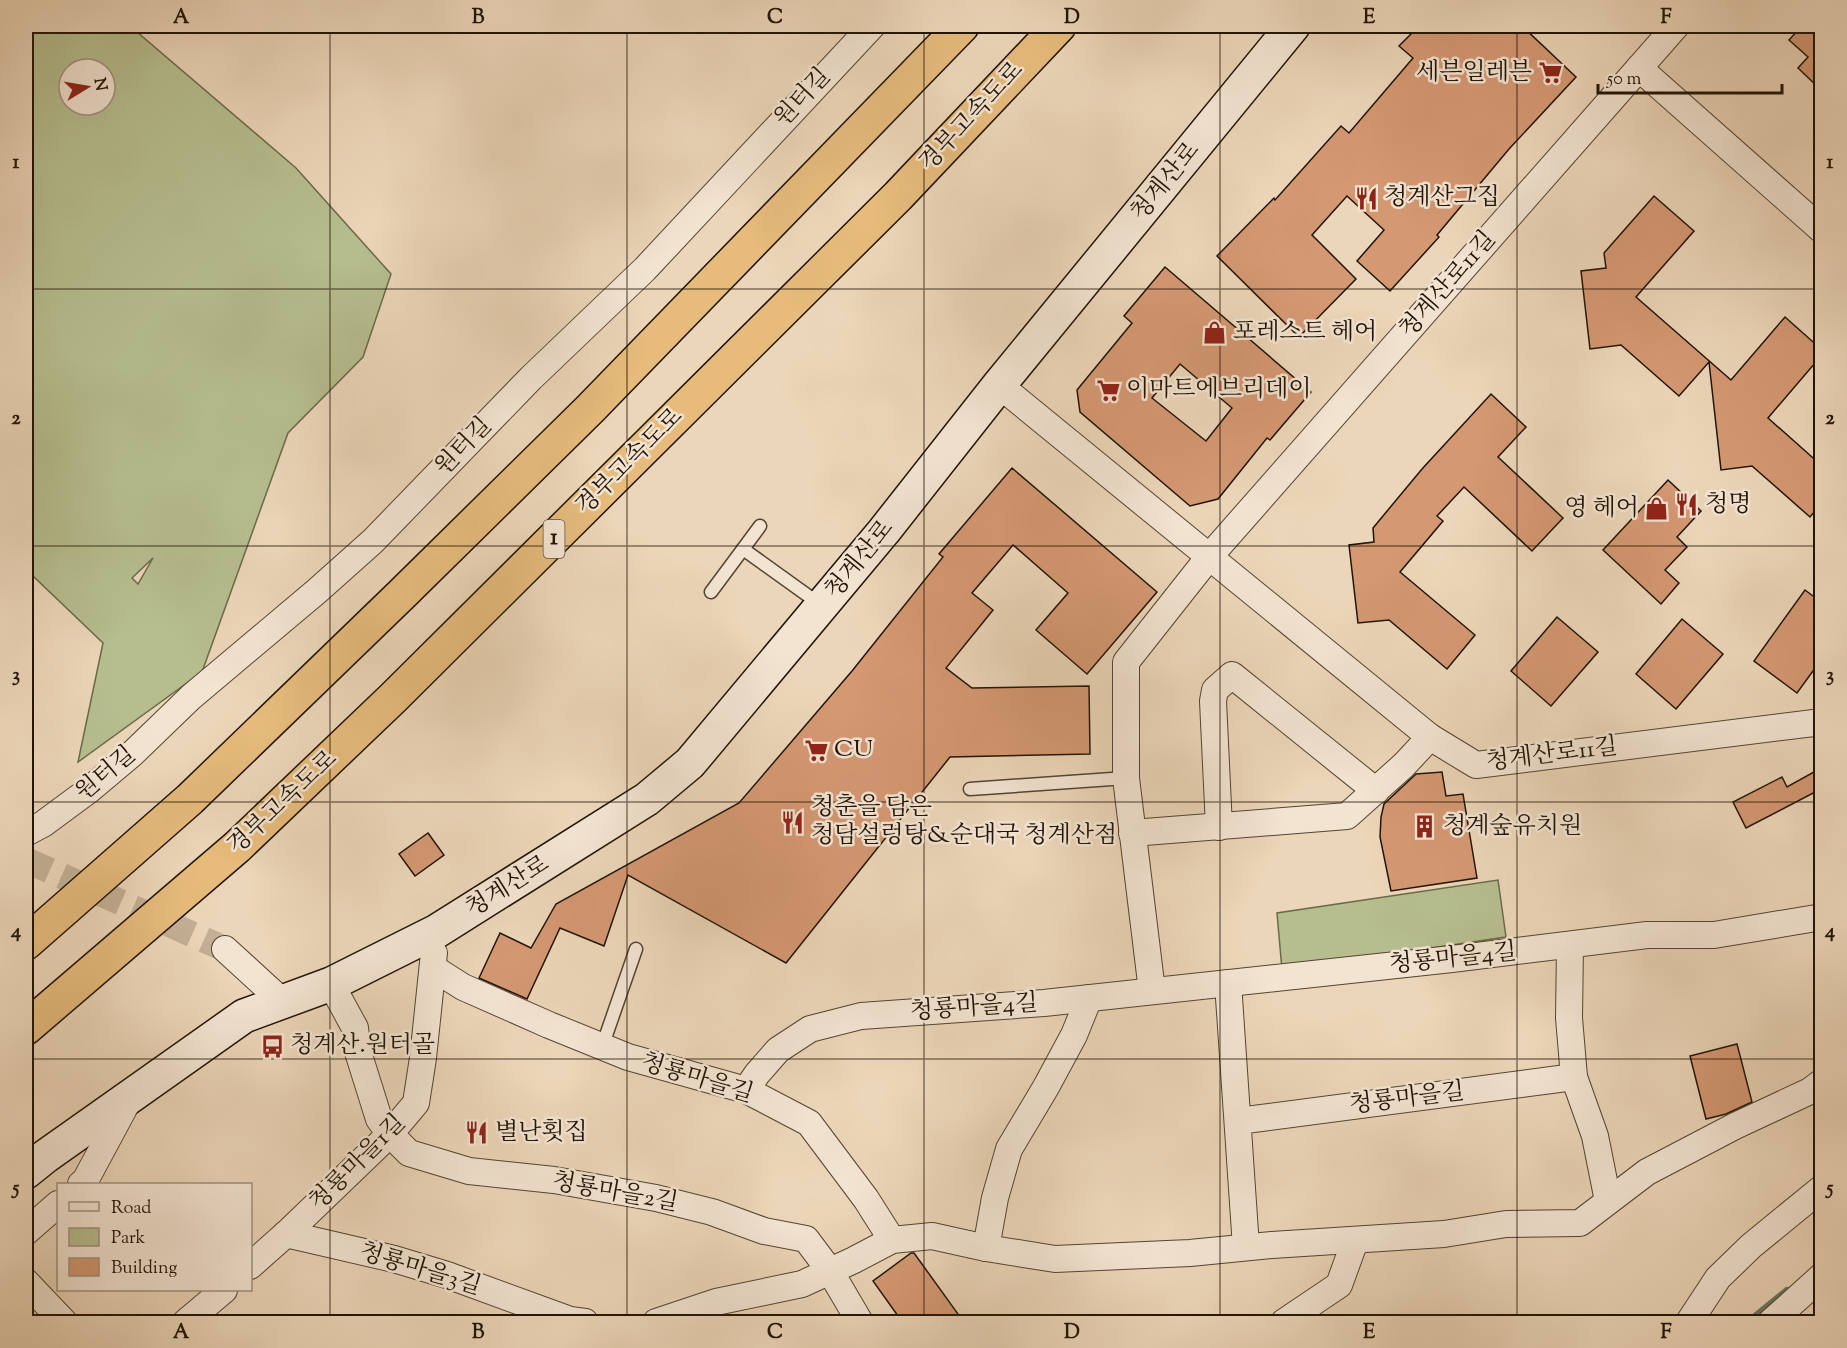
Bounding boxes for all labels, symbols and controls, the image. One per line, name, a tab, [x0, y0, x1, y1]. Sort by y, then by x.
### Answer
text: A	[173, 4, 190, 33]
text: B	[472, 4, 485, 33]
text: C	[767, 4, 783, 33]
text: D	[1064, 4, 1080, 33]
text: E	[1363, 4, 1376, 33]
text: F	[1660, 4, 1672, 33]
street label: 경부고속도로	[912, 55, 1032, 179]
place label: 세븐일레븐	[1416, 56, 1532, 90]
north arrow	[57, 57, 117, 117]
scale bar	[1598, 57, 1782, 95]
supermarket icon: 세븐일레븐	[1537, 60, 1563, 86]
street label: 원터길	[767, 61, 839, 135]
text: 50 m	[1606, 67, 1642, 93]
text: N	[87, 76, 112, 93]
street label: 청계산로	[1124, 135, 1208, 229]
text: 1	[13, 149, 20, 178]
text: 1	[1827, 149, 1834, 178]
place label: 청계산그집	[1384, 181, 1500, 215]
restaurant icon: 청계산그집	[1353, 185, 1379, 211]
street label: 청계산로11길	[1392, 224, 1504, 346]
place label: 포레스트 헤어	[1233, 316, 1377, 350]
shop icon: 포레스트 헤어	[1202, 320, 1228, 346]
place label: 이마트에브리데이	[1126, 373, 1311, 407]
supermarket icon: 이마트에브리데이	[1095, 377, 1121, 403]
street label: 경부고속도로	[569, 401, 691, 523]
text: 2	[11, 405, 21, 434]
text: 2	[1825, 405, 1835, 434]
street label: 원터길	[428, 410, 500, 484]
place label: 청명	[1705, 488, 1751, 522]
place label: 영 헤어	[1564, 492, 1639, 526]
restaurant icon: 청명	[1674, 492, 1700, 518]
shop icon: 영 헤어	[1644, 496, 1670, 522]
street label: 청계산로	[818, 513, 902, 607]
road number: 1	[544, 520, 564, 558]
text: 3	[12, 662, 20, 691]
text: 3	[1826, 662, 1834, 691]
street label: 청계산로11길	[1484, 730, 1620, 780]
place label: CU	[834, 733, 873, 767]
supermarket icon: CU	[803, 737, 829, 763]
street label: 원터길	[68, 739, 144, 809]
street label: 경부고속도로	[221, 743, 345, 863]
place label: 청춘을 담은 청담설렁탕&순대국 청계산점	[811, 791, 1117, 853]
restaurant icon: 청춘을 담은 청담설렁탕&순대국 청계산점	[780, 809, 806, 835]
place label: 청계숲유치원	[1443, 810, 1582, 844]
building icon: 청계숲유치원	[1412, 814, 1438, 840]
street label: 청계산로	[460, 848, 556, 926]
text: 4	[10, 918, 21, 947]
text: 4	[1824, 918, 1835, 947]
street label: 청룡마을4길	[1388, 935, 1518, 983]
street label: 청룡마을4길	[909, 987, 1039, 1029]
place label: 청계산.원터골	[290, 1029, 435, 1063]
bus stop icon: 청계산.원터골	[259, 1033, 285, 1059]
street label: 청룡마을길	[637, 1046, 757, 1112]
street label: 청룡마을길	[1347, 1075, 1467, 1123]
street label: 청룡마을1길	[302, 1107, 414, 1219]
place label: 별난횟집	[495, 1116, 588, 1150]
restaurant icon: 별난횟집	[464, 1120, 490, 1146]
street label: 청룡마을2길	[549, 1165, 681, 1221]
text: 5	[11, 1175, 20, 1204]
text: 5	[1825, 1175, 1834, 1204]
legend	[57, 1183, 252, 1291]
text: Road	[111, 1196, 151, 1222]
text: Park	[111, 1226, 146, 1252]
street label: 청룡마을3길	[355, 1235, 485, 1305]
text: Building	[111, 1256, 177, 1282]
text: A	[173, 1319, 190, 1348]
text: B	[472, 1319, 485, 1348]
text: C	[767, 1319, 783, 1348]
text: D	[1064, 1319, 1080, 1348]
text: E	[1363, 1319, 1376, 1348]
text: F	[1660, 1319, 1672, 1348]

